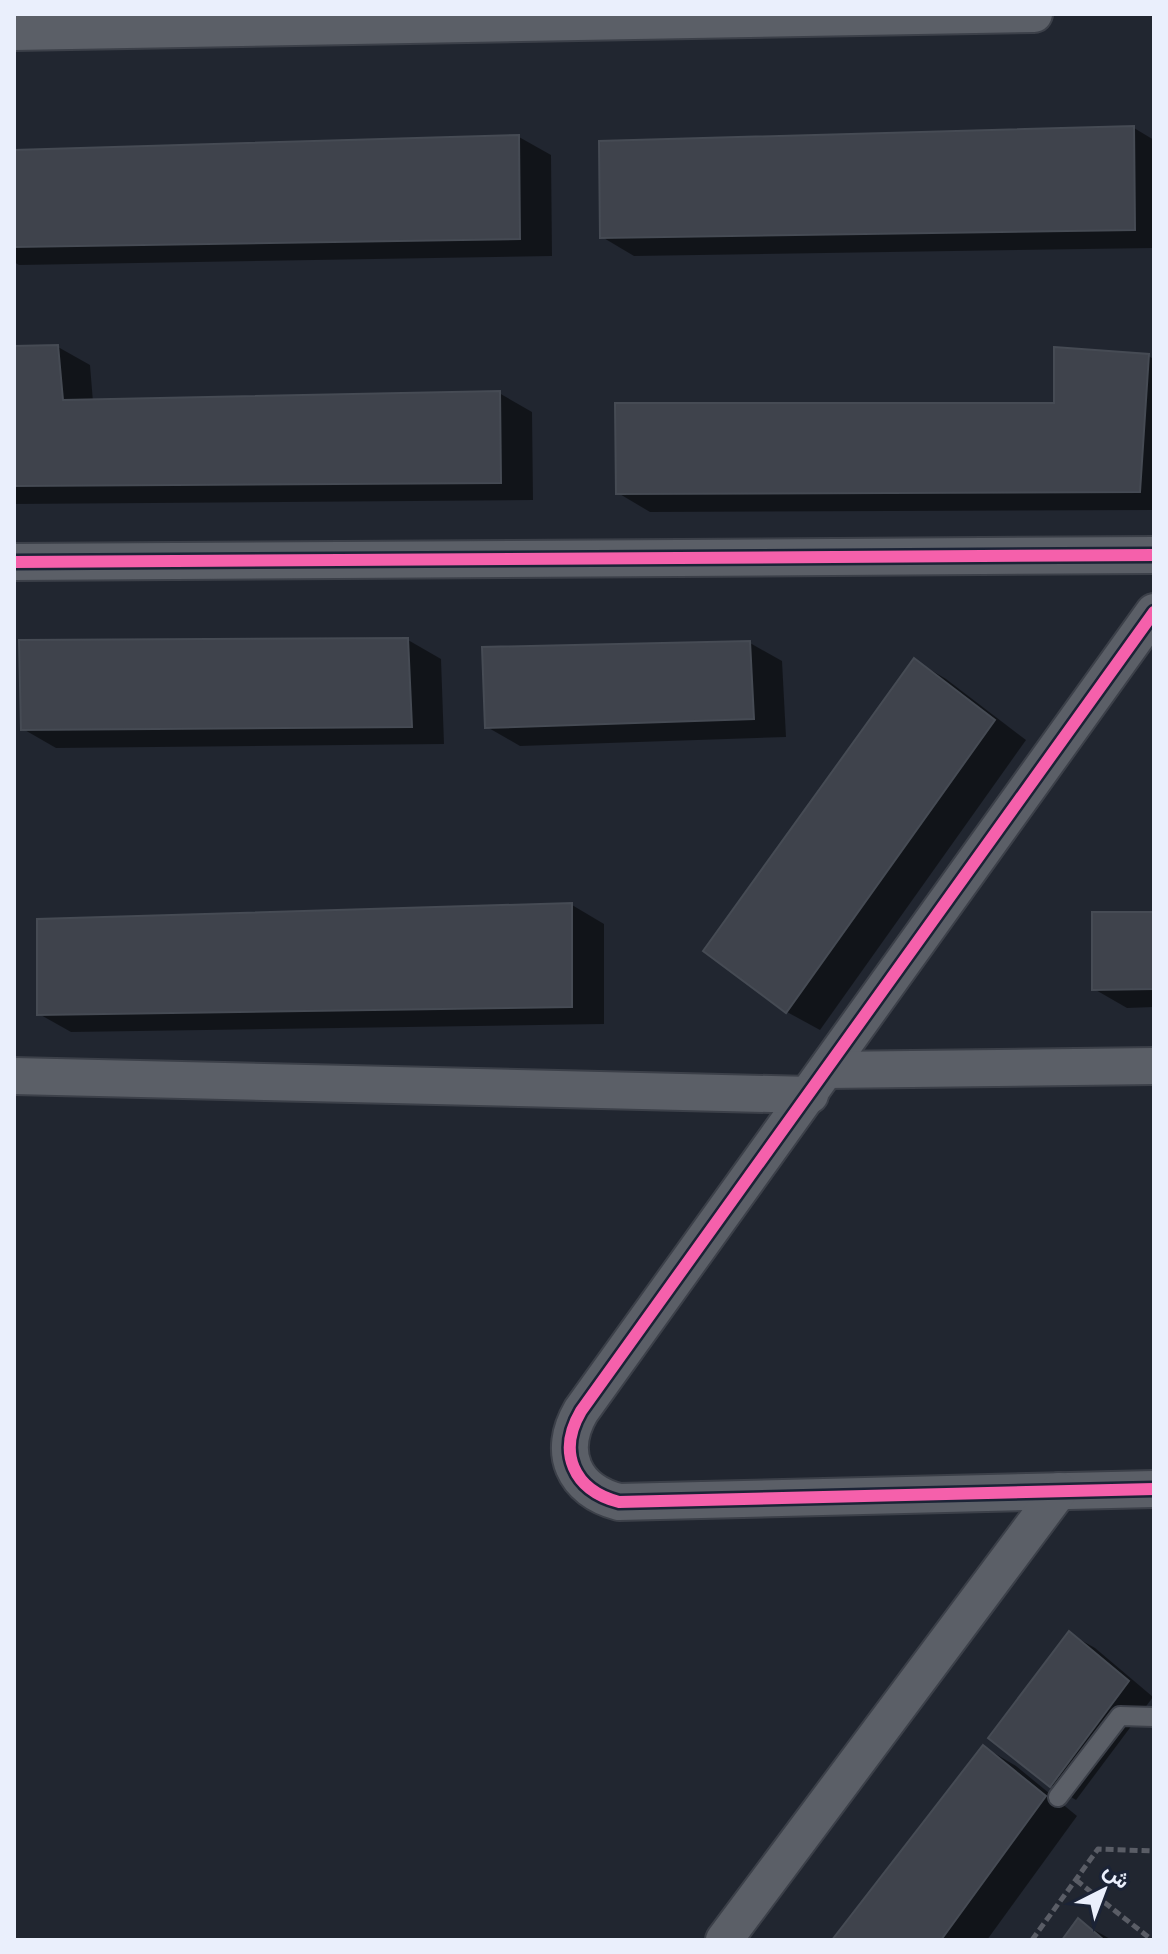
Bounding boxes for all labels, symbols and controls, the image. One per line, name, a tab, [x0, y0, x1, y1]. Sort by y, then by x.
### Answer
north arrow	[1064, 1850, 1144, 1930]
text: ش	[1098, 1856, 1137, 1894]

